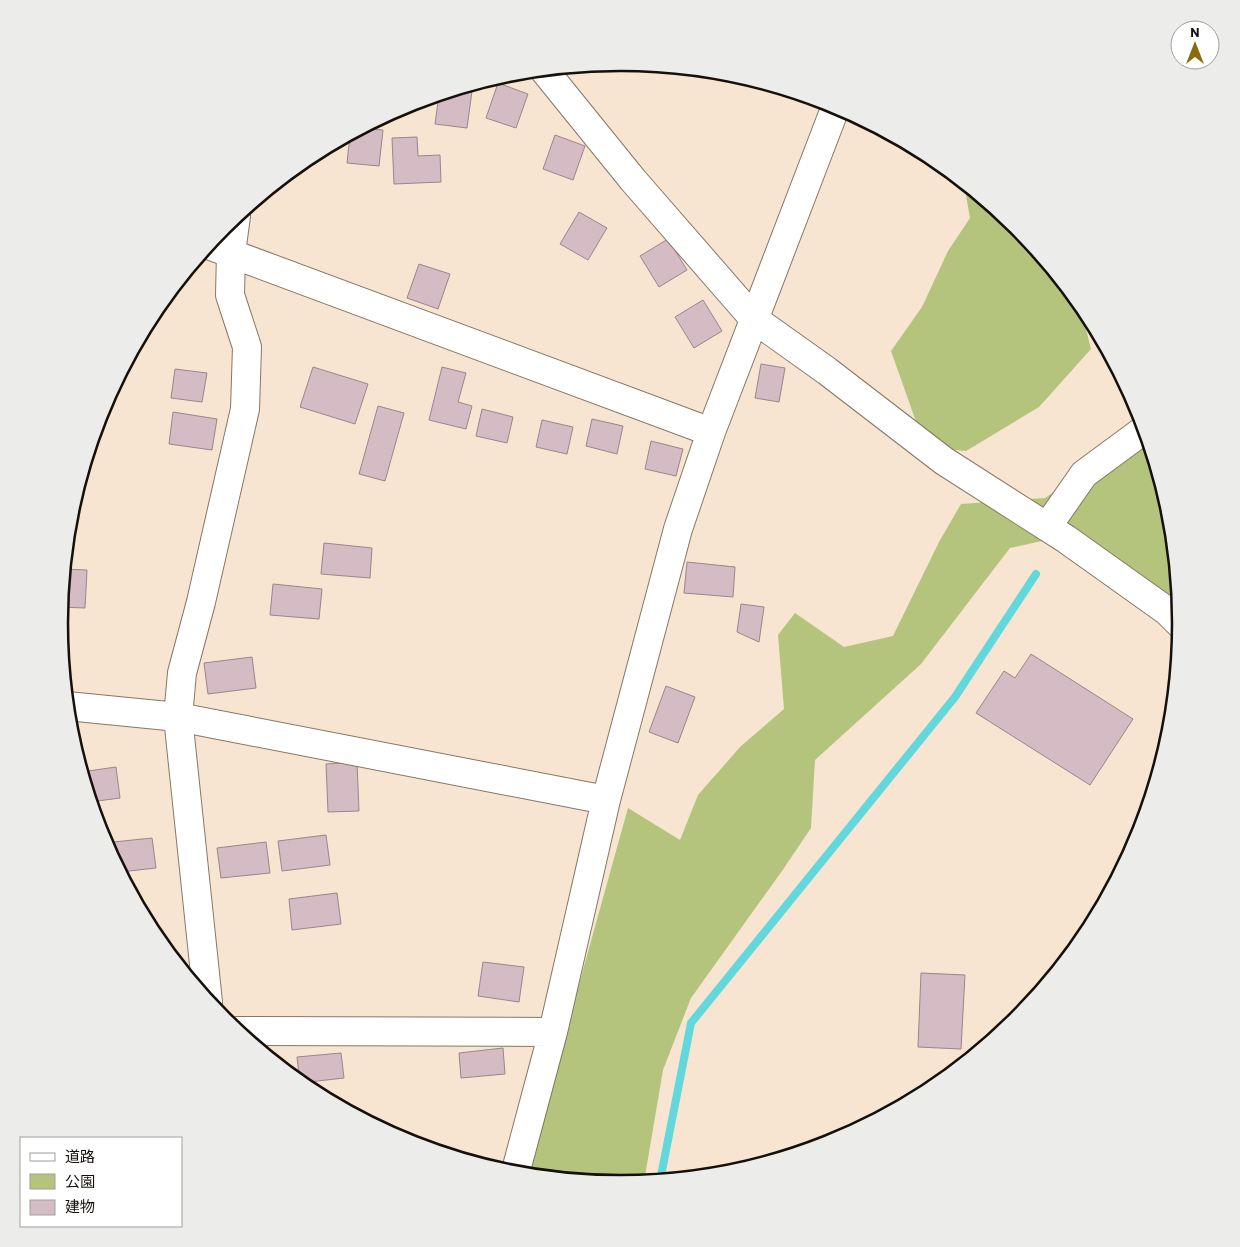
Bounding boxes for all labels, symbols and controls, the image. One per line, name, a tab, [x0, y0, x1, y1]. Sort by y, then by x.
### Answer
north arrow	[1170, 20, 1220, 70]
text: N	[1190, 23, 1200, 40]
legend	[20, 1137, 182, 1227]
text: 道路	[65, 1147, 95, 1165]
text: 公園	[65, 1172, 95, 1190]
text: 建物	[65, 1197, 95, 1215]

